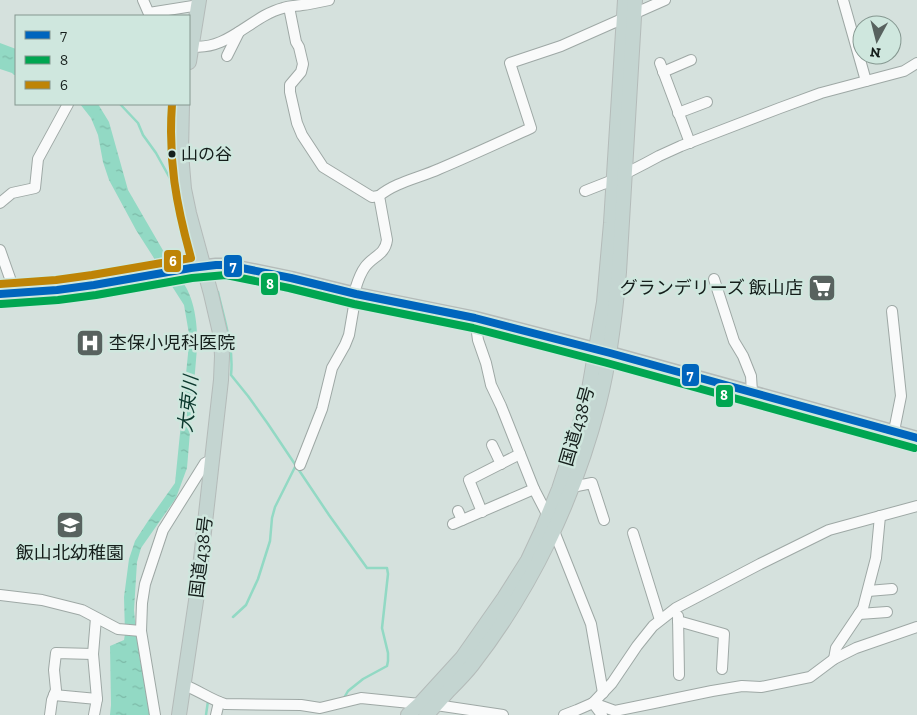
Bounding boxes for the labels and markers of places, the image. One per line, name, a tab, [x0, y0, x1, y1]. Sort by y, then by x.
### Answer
place label: 山の谷	[181, 144, 232, 164]
marker: 山の谷	[167, 149, 177, 159]
supermarket icon: グランデリーズ 飯山店	[807, 273, 837, 303]
place label: グランデリーズ 飯山店	[620, 277, 803, 299]
hospital icon: 杢保小児科医院	[75, 328, 105, 358]
place label: 杢保小児科医院	[109, 332, 235, 354]
school or university icon: 飯山北幼稚園	[55, 510, 85, 540]
place label: 飯山北幼稚園	[16, 542, 124, 564]

